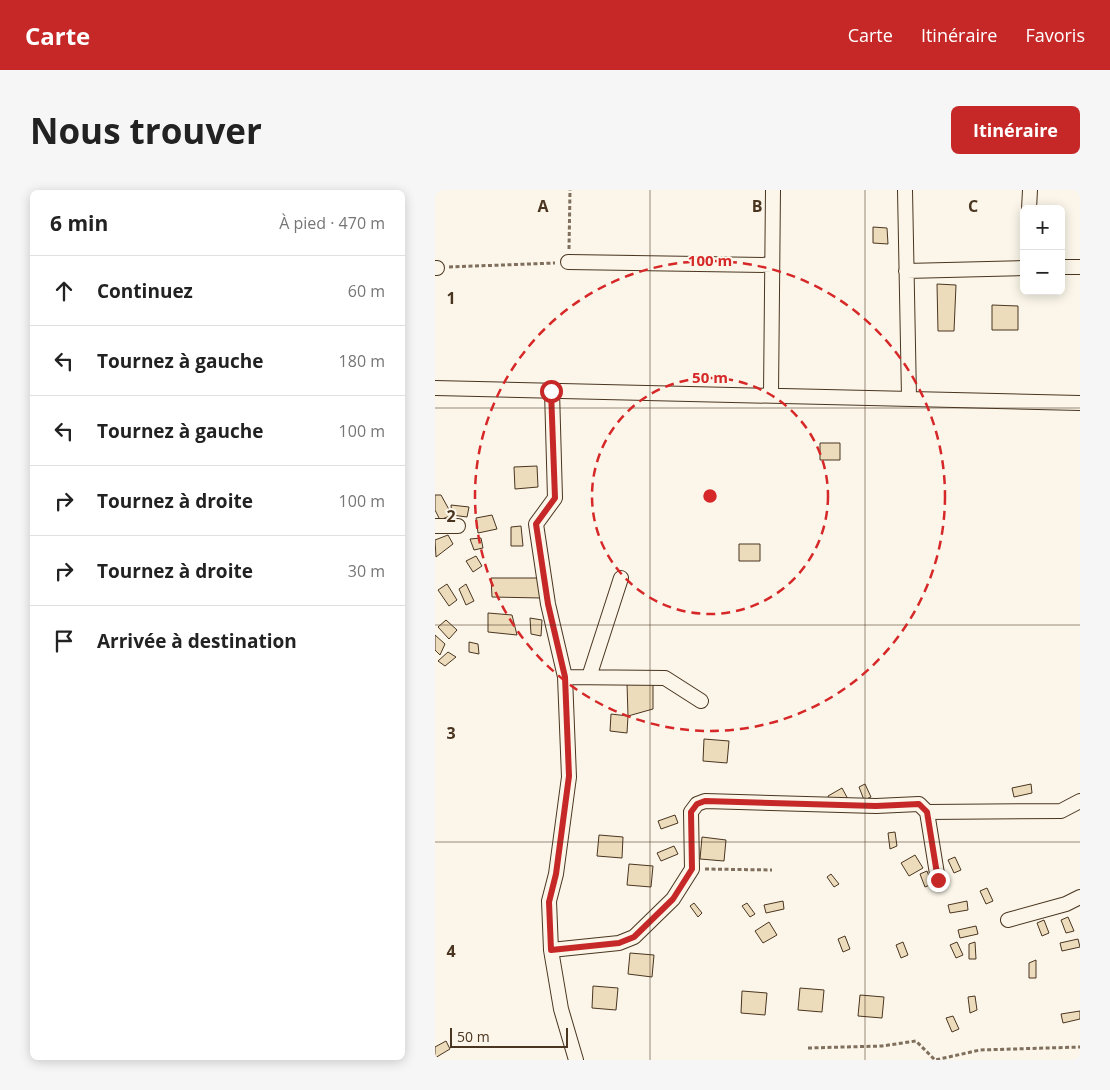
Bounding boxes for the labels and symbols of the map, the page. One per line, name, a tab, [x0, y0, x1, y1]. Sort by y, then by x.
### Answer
text: A	[537, 195, 549, 217]
text: B	[752, 195, 762, 217]
text: C	[968, 195, 978, 217]
text: 100 m	[688, 250, 732, 270]
text: 1	[446, 287, 456, 309]
text: 50 m	[692, 367, 728, 387]
route start	[540, 380, 563, 403]
centre of rings	[701, 487, 719, 505]
text: 2	[446, 505, 456, 527]
text: 3	[446, 722, 456, 744]
route end	[927, 869, 950, 892]
text: 4	[446, 940, 456, 962]
scale bar	[450, 1025, 567, 1048]

